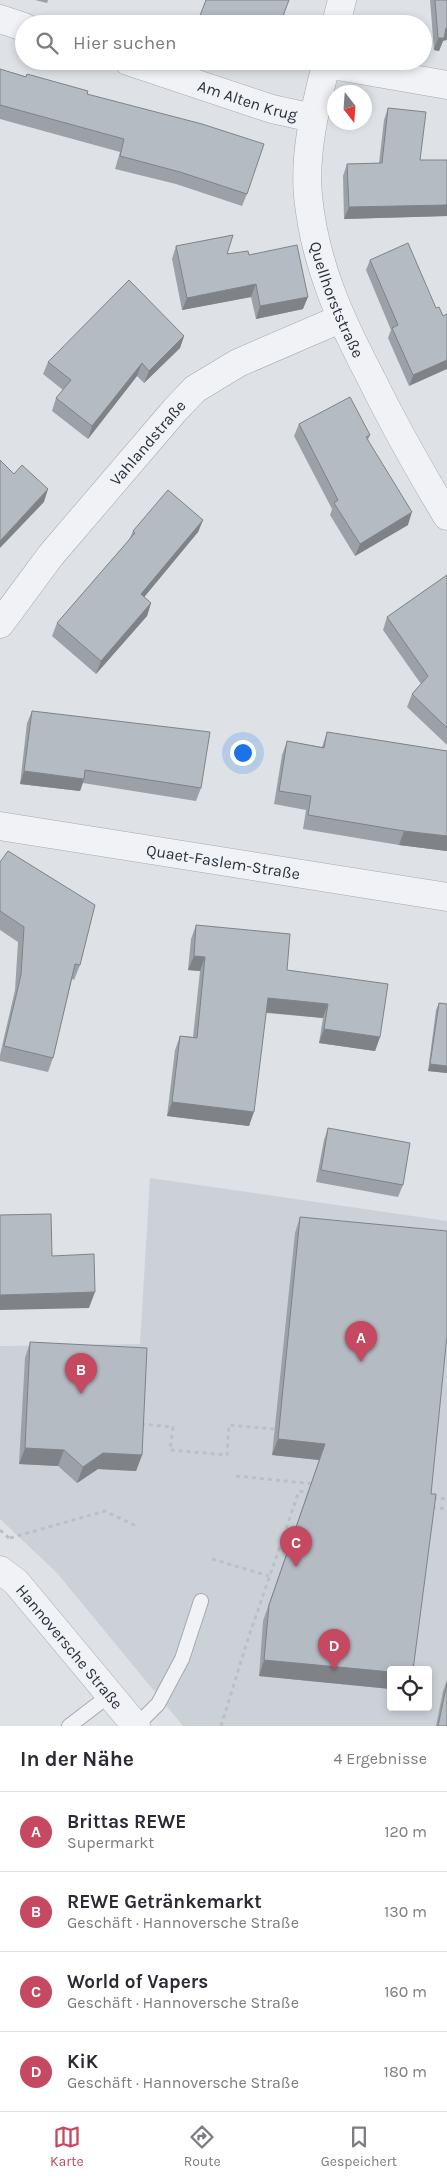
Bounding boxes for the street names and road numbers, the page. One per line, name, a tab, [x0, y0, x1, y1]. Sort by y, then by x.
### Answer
street label: Am Alten Krug	[195, 75, 299, 124]
street label: Quellhorststraße	[306, 240, 368, 361]
street label: Vahlandstraße	[105, 396, 189, 489]
street label: Quaet-Faslem-Straße	[145, 840, 302, 883]
street label: Hannoversche Straße	[12, 1580, 127, 1713]

